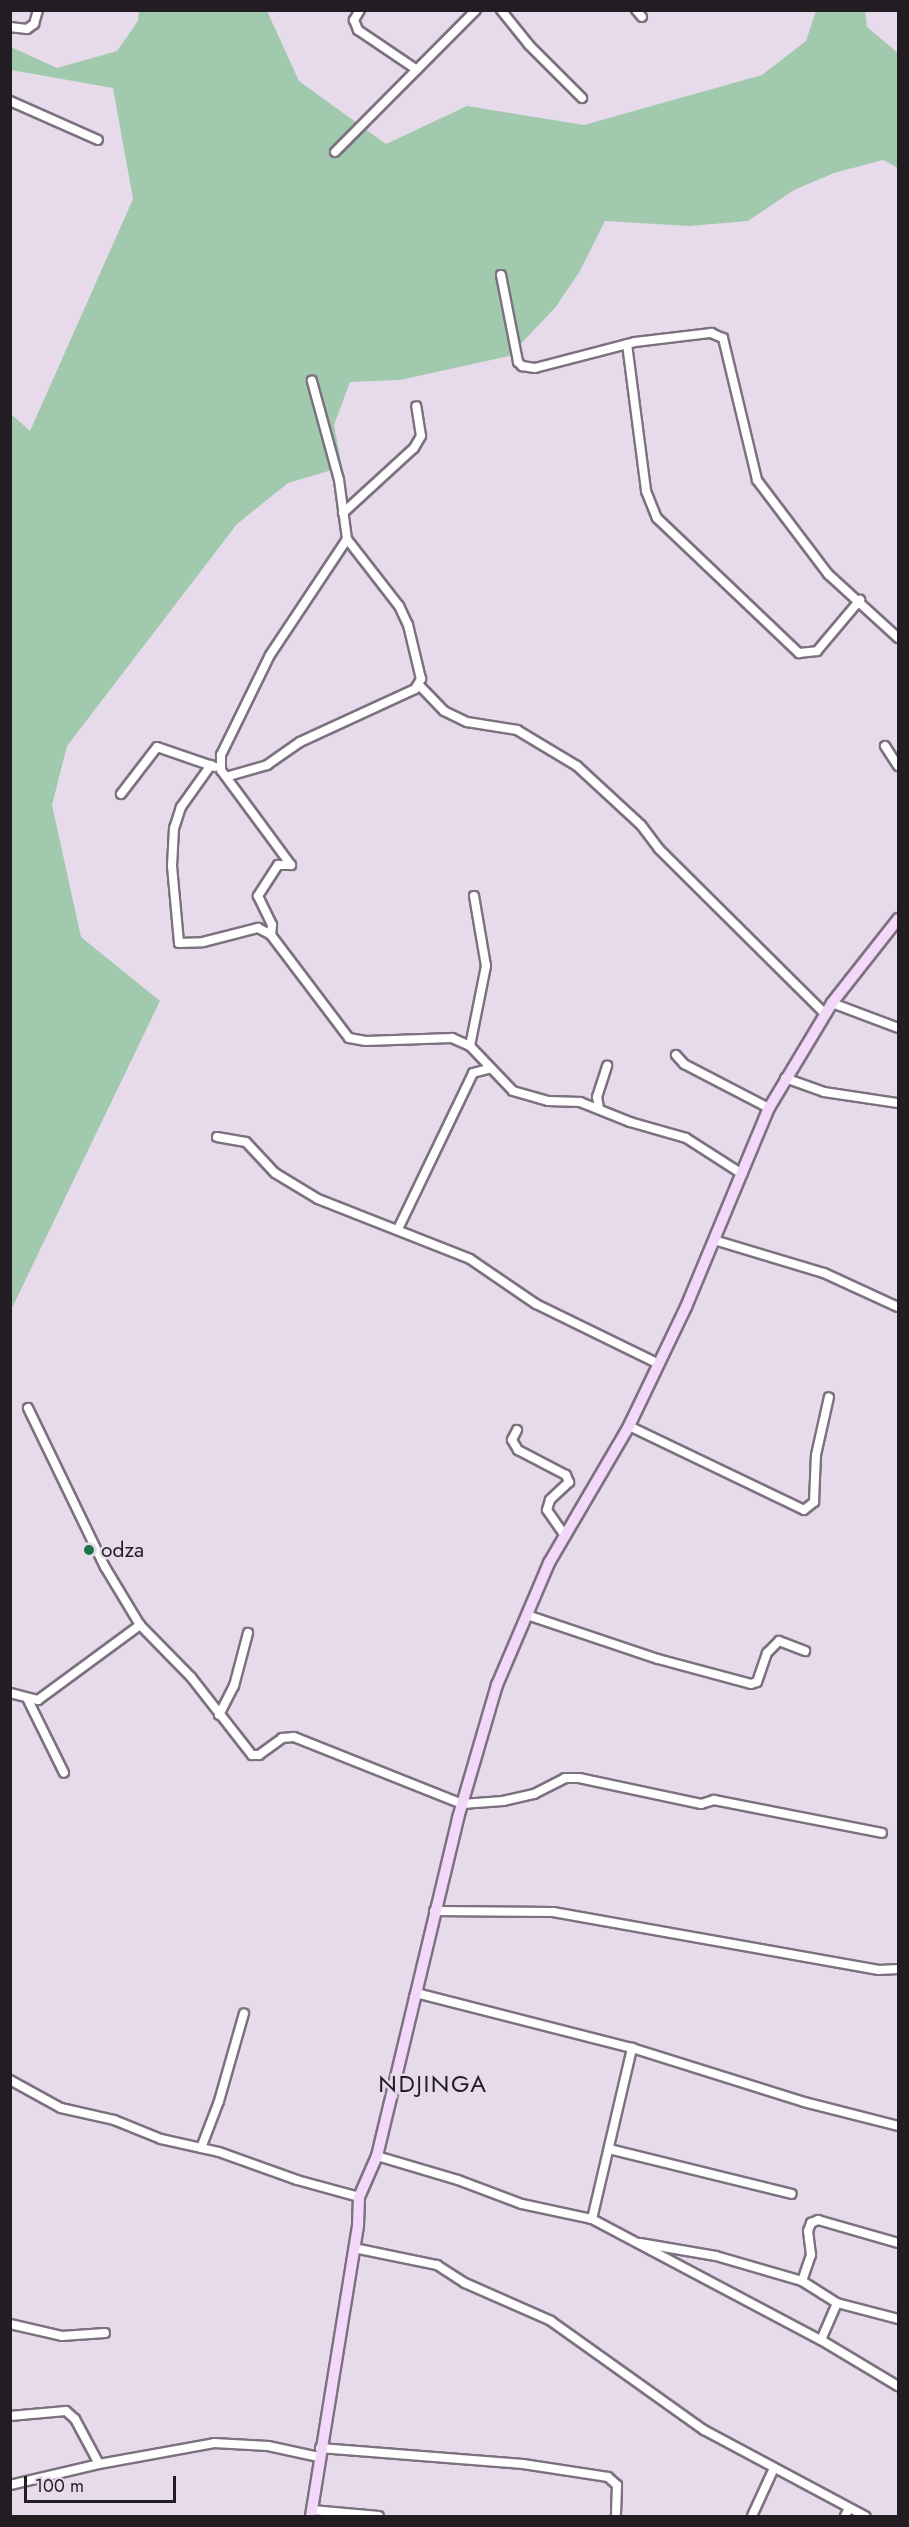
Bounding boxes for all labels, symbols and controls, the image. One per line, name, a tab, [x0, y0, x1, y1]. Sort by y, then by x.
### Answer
place label: odza	[101, 1537, 144, 1563]
marker: odza	[82, 1543, 96, 1557]
district label: NDJINGA	[378, 2070, 488, 2098]
scale bar	[27, 2464, 178, 2502]
text: 100 m	[35, 2473, 84, 2499]

